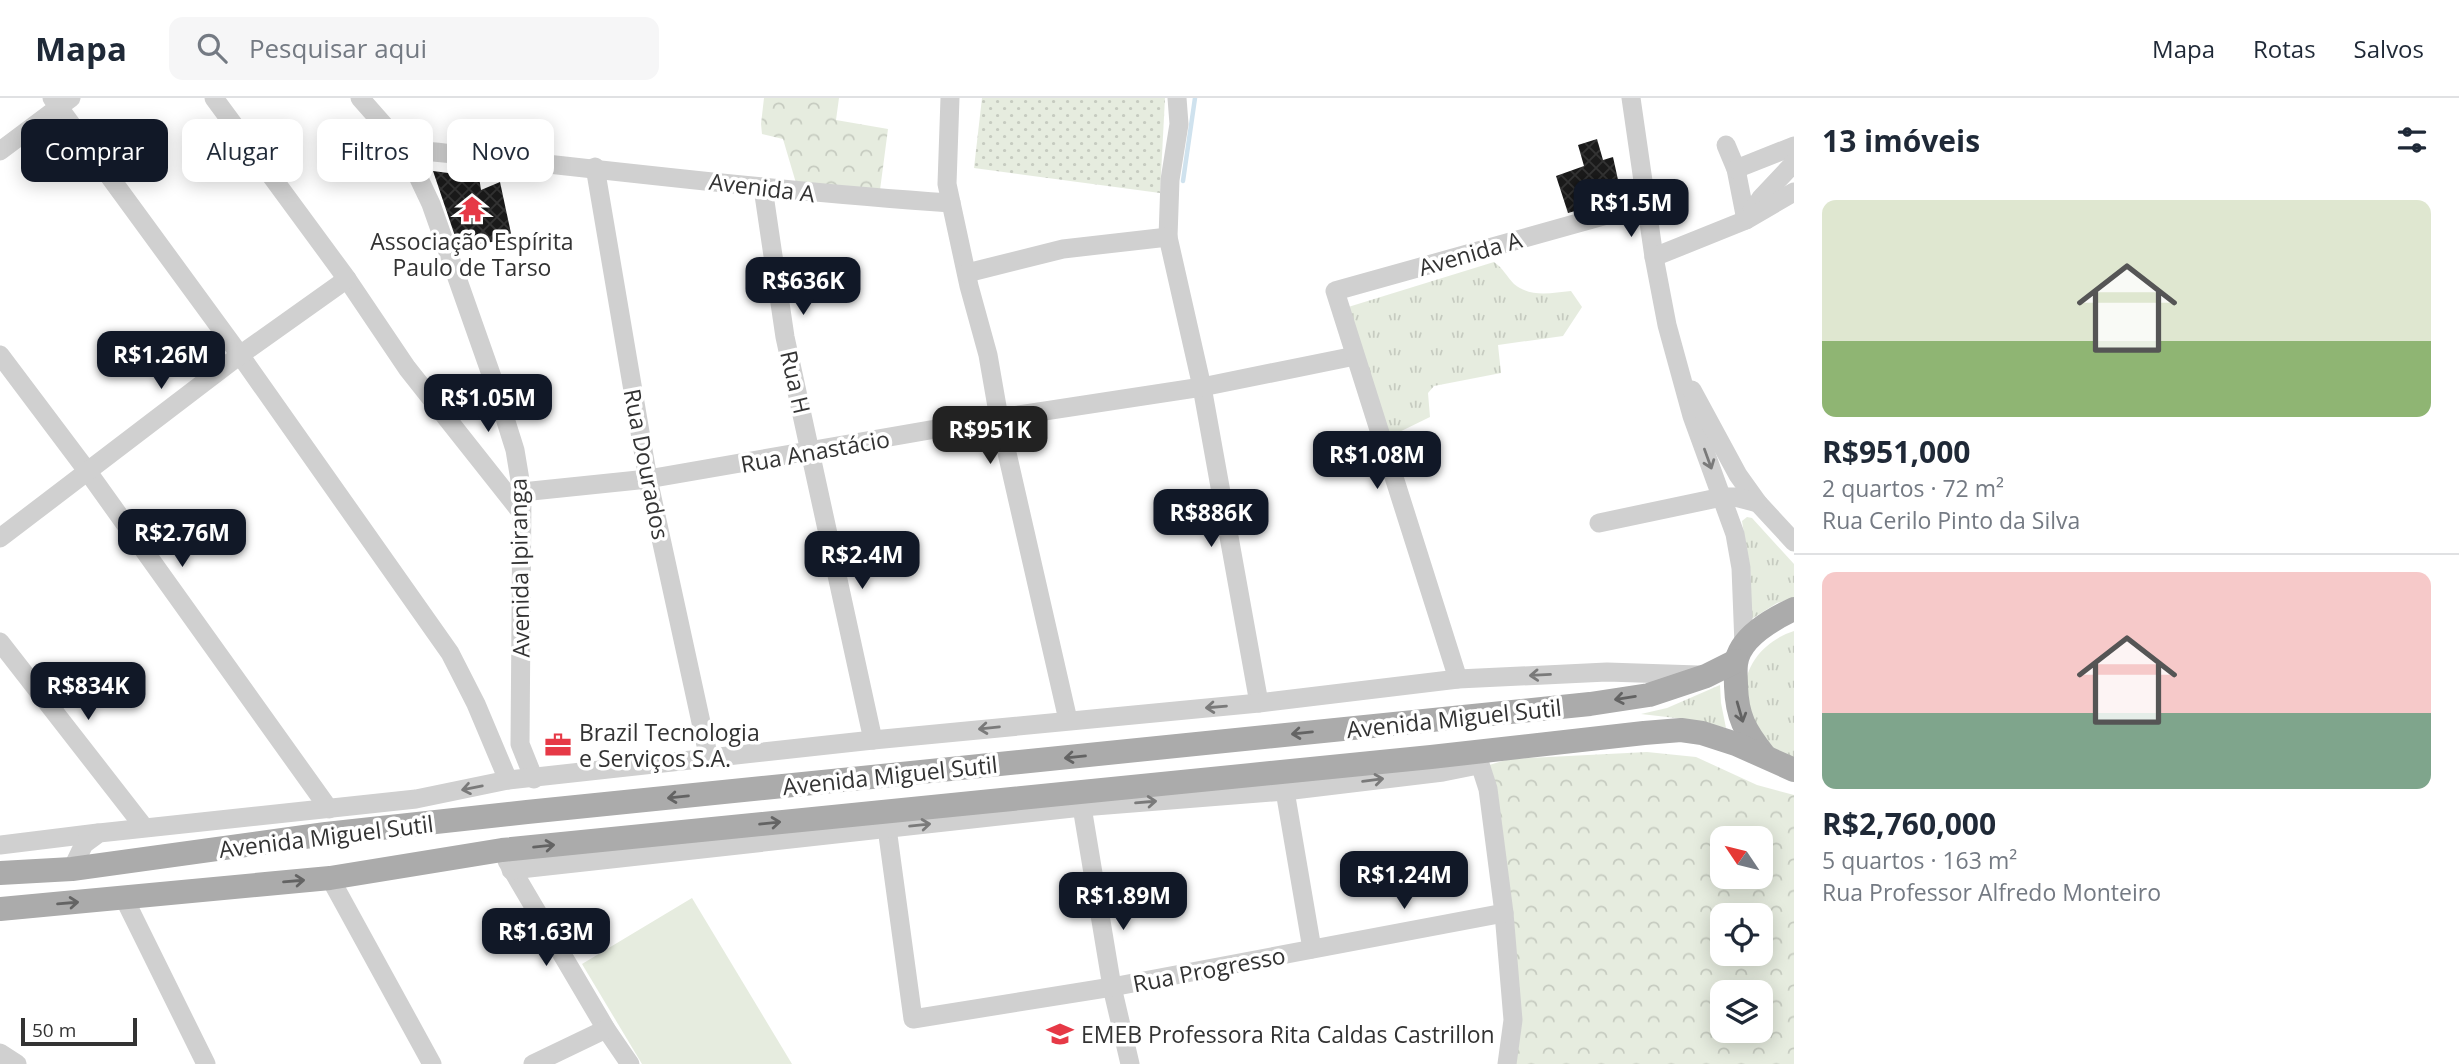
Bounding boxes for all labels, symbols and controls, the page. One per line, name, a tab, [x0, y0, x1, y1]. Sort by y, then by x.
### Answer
search box	[169, 17, 659, 80]
text: Mapa	[35, 26, 127, 71]
icon: search	[193, 29, 231, 67]
text: Pesquisar aqui	[249, 30, 427, 66]
text: Mapa	[2152, 32, 2215, 65]
text: Rotas	[2253, 32, 2316, 65]
text: Salvos	[2354, 32, 2424, 65]
chip: Comprar	[21, 119, 168, 182]
chip: Alugar	[182, 119, 303, 182]
chip: Filtros	[317, 119, 433, 182]
chip: Novo	[447, 119, 554, 182]
text: 13 imóveis	[1822, 120, 1980, 161]
icon: filters	[2393, 121, 2431, 159]
street label: Avenida A	[707, 165, 817, 209]
pin: R$1.5M	[1574, 180, 1688, 239]
text: R$1.5M	[1590, 186, 1672, 218]
temple icon: Associação Espírita Paulo de Tarso	[457, 194, 487, 224]
street label: Avenida A	[1415, 223, 1526, 283]
place label: Associação Espírita Paulo de Tarso	[370, 225, 574, 283]
icon: home	[2064, 245, 2190, 371]
pin: R$636K	[746, 258, 860, 317]
text: R$636K	[761, 264, 845, 296]
pin: R$1.26M	[96, 331, 226, 391]
text: R$1.26M	[113, 338, 209, 370]
street label: Rua H	[773, 347, 819, 417]
pin: R$1.05M	[423, 374, 553, 434]
text: R$1.05M	[440, 381, 536, 413]
street label: Rua Dourados	[617, 386, 677, 542]
pin: R$951K	[933, 406, 1047, 466]
text: R$951K	[948, 413, 1032, 445]
street label: Rua Anastácio	[738, 422, 892, 480]
text: R$951,000	[1822, 431, 1970, 472]
pin: R$1.08M	[1312, 432, 1442, 491]
text: R$1.08M	[1329, 438, 1425, 470]
one-way arrow	[1702, 447, 1715, 469]
text: 2 quartos · 72 m²	[1822, 472, 2004, 504]
street label: Avenida Ipiranga	[501, 478, 537, 658]
pin: R$886K	[1154, 490, 1268, 549]
text: R$886K	[1169, 496, 1253, 528]
text: Rua Cerilo Pinto da Silva	[1822, 504, 2080, 536]
pin: R$2.76M	[117, 510, 247, 569]
text: R$2.76M	[134, 516, 230, 548]
pin: R$2.4M	[805, 532, 919, 591]
text: R$2.4M	[821, 538, 903, 570]
icon: home	[2064, 617, 2190, 743]
pin: R$834K	[31, 662, 145, 722]
text: R$834K	[46, 669, 130, 701]
one-way arrow	[1529, 669, 1551, 682]
street label: Avenida Miguel Sutil	[1345, 691, 1563, 745]
one-way arrow	[1614, 692, 1637, 705]
one-way arrow	[1205, 701, 1228, 714]
one-way arrow	[1734, 701, 1747, 723]
place label: Brazil Tecnologia e Serviços S.A.	[579, 716, 760, 774]
one-way arrow	[979, 722, 1001, 735]
one-way arrow	[1291, 727, 1313, 740]
office icon: Brazil Tecnologia e Serviços S.A.	[543, 730, 573, 760]
street label: Avenida Miguel Sutil	[781, 748, 999, 802]
one-way arrow	[1064, 750, 1087, 763]
one-way arrow	[1361, 773, 1384, 786]
one-way arrow	[461, 781, 484, 795]
one-way arrow	[667, 791, 690, 804]
one-way arrow	[1135, 795, 1157, 808]
text: R$2,760,000	[1822, 803, 1996, 844]
street label: Avenida Miguel Sutil	[217, 807, 435, 865]
one-way arrow	[758, 817, 781, 830]
one-way arrow	[908, 818, 931, 831]
north arrow	[1710, 826, 1773, 889]
map controls	[1710, 826, 1773, 1043]
one-way arrow	[532, 839, 555, 852]
text: 5 quartos · 163 m²	[1822, 844, 2017, 876]
pin: R$1.24M	[1339, 852, 1469, 911]
text: R$1.24M	[1356, 858, 1452, 890]
pin: R$1.89M	[1058, 872, 1188, 932]
one-way arrow	[283, 874, 305, 887]
text: Rua Professor Alfredo Monteiro	[1822, 876, 2161, 908]
text: R$1.89M	[1075, 879, 1171, 911]
one-way arrow	[56, 896, 79, 909]
button: locate	[1710, 903, 1773, 966]
pin: R$1.63M	[481, 908, 611, 968]
text: R$1.63M	[498, 915, 594, 947]
street label: Rua Progresso	[1130, 939, 1288, 999]
button: layers	[1710, 980, 1773, 1043]
scale bar	[21, 1015, 136, 1047]
text: 50 m	[32, 1017, 76, 1043]
place label: EMEB Professora Rita Caldas Castrillon	[1081, 1018, 1495, 1050]
school or university icon: EMEB Professora Rita Caldas Castrillon	[1045, 1019, 1075, 1049]

